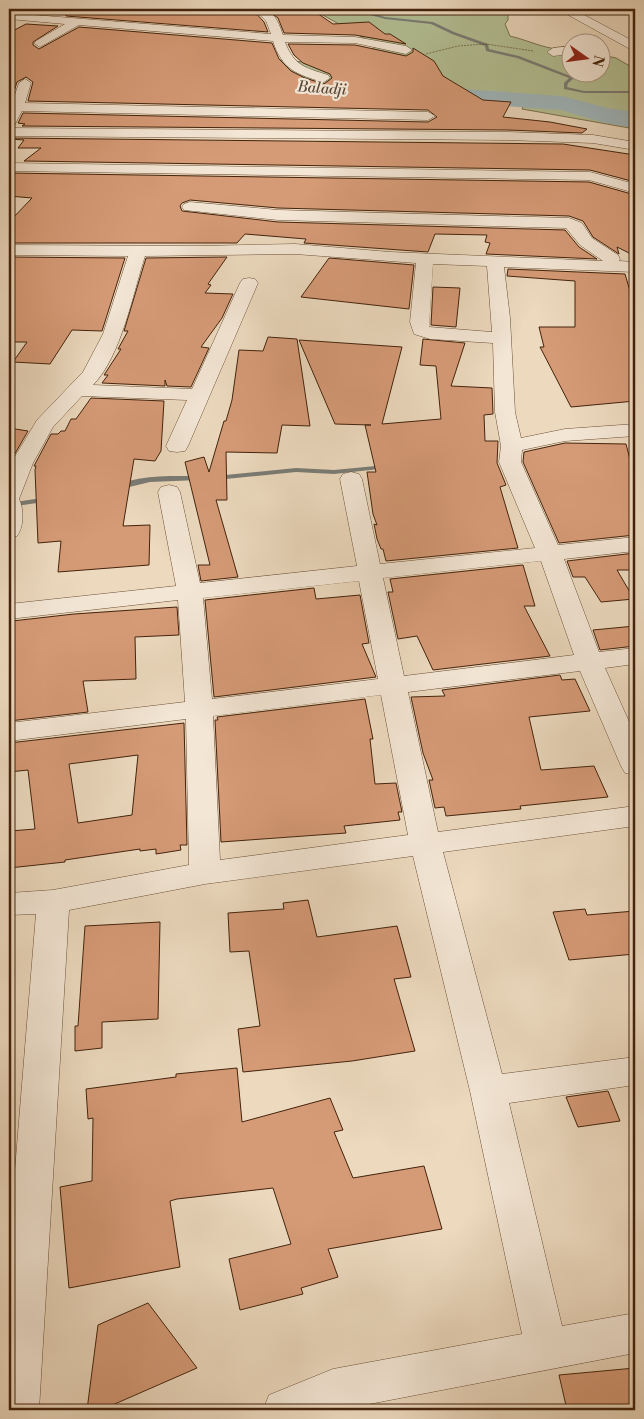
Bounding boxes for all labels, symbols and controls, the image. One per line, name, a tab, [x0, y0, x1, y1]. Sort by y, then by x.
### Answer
north arrow	[562, 32, 612, 82]
text: N	[588, 53, 608, 68]
water label: Baladji	[296, 77, 347, 100]

